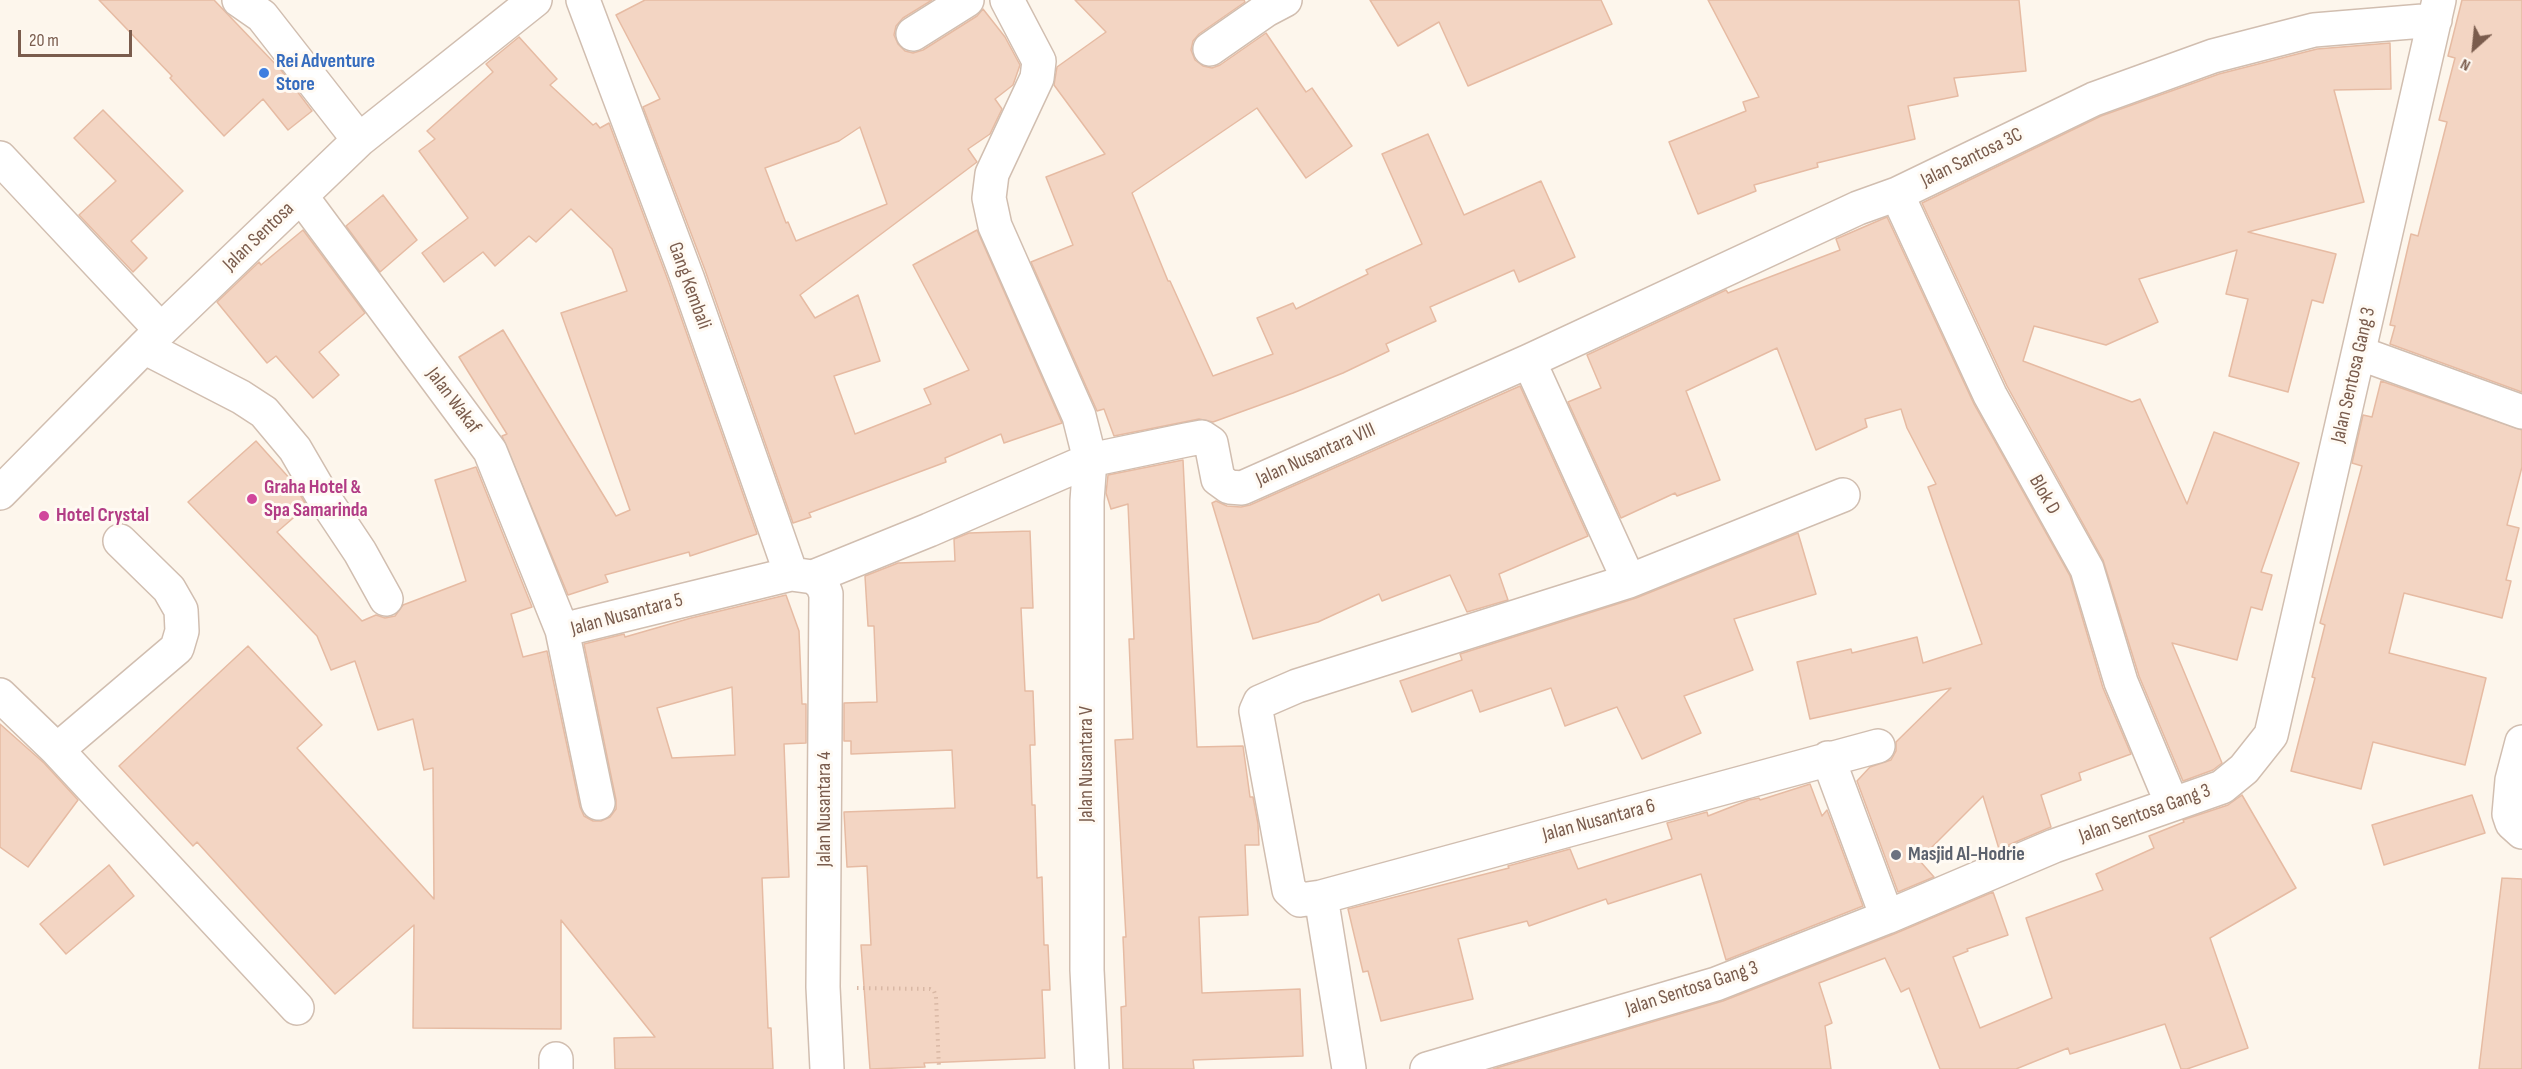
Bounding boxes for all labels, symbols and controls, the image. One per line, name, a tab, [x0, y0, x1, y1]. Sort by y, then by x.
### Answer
scale bar	[21, 18, 135, 56]
north arrow	[2444, 18, 2504, 78]
text: 20 m	[29, 30, 59, 51]
place label: Rei Adventure Store	[276, 50, 375, 97]
text: N	[2457, 54, 2474, 75]
marker: Rei Adventure Store	[257, 66, 271, 80]
street label: Jalan Santosa 3C	[1917, 123, 2027, 193]
street label: Jalan Sentosa	[219, 197, 299, 277]
street label: Gang Kembali	[662, 239, 716, 333]
street label: Jalan Sentosa Gang 3	[2327, 305, 2381, 445]
street label: Jalan Wakaf	[420, 363, 486, 439]
street label: Jalan Nusantara VIII	[1253, 418, 1379, 492]
street label: Blok D	[2023, 471, 2065, 519]
place label: Graha Hotel & Spa Samarinda	[264, 476, 368, 523]
marker: Graha Hotel & Spa Samarinda	[245, 492, 259, 506]
place label: Hotel Crystal	[56, 504, 149, 528]
marker: Hotel Crystal	[37, 509, 51, 523]
street label: Jalan Nusantara 5	[568, 589, 686, 641]
street label: Jalan Nusantara V	[1075, 706, 1099, 822]
street label: Jalan Nusantara 4	[813, 751, 837, 867]
street label: Jalan Sentosa Gang 3	[2076, 779, 2214, 849]
street label: Jalan Nusantara 6	[1540, 794, 1658, 848]
place label: Masjid Al-Hodrie	[1908, 843, 2025, 867]
marker: Masjid Al-Hodrie	[1889, 848, 1903, 862]
street label: Jalan Sentosa Gang 3	[1623, 956, 1761, 1022]

